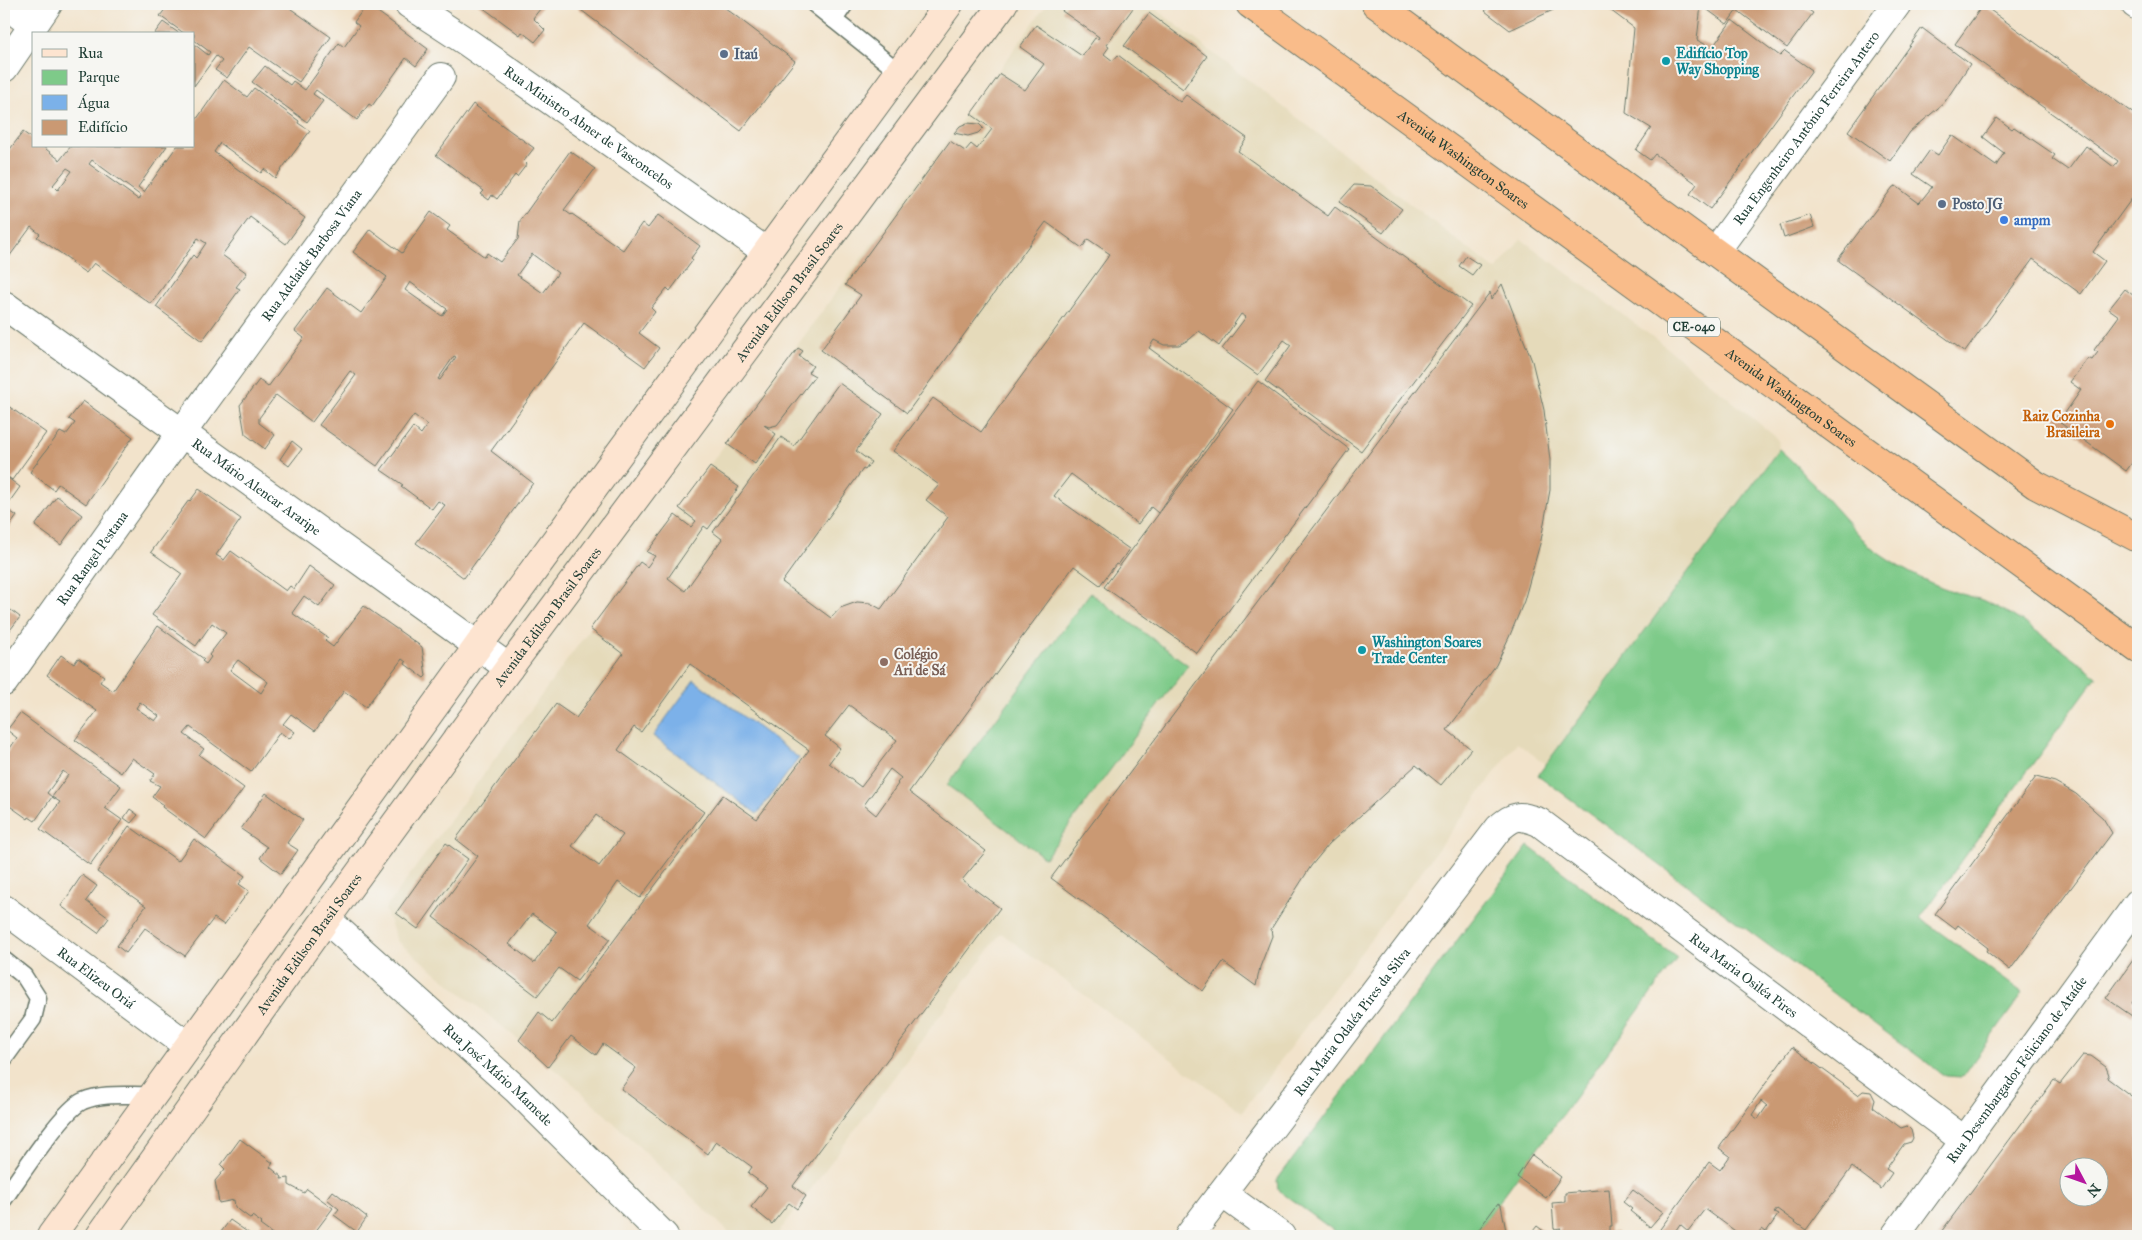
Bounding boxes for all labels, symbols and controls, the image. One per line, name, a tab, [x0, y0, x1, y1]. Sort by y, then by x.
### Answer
street label: Rua Engenheiro Antônio Ferreira Antero	[1729, 28, 1883, 228]
legend	[32, 32, 195, 148]
text: Rua	[78, 44, 103, 62]
place label: Edifício Top Way Shopping	[1676, 45, 1759, 79]
place label: Itaú	[734, 46, 759, 63]
marker: Itaú	[718, 48, 730, 60]
marker: Edifício Top Way Shopping	[1660, 55, 1672, 67]
street label: Rua Ministro Abner de Vasconcelos	[501, 62, 677, 192]
text: Parque	[78, 68, 120, 87]
text: Água	[77, 93, 110, 112]
street label: Avenida Washington Soares	[1394, 105, 1533, 212]
text: Edifício	[78, 118, 128, 136]
street label: Rua Adelaide Barbosa Viana	[257, 186, 365, 324]
place label: Posto JG	[1952, 196, 2004, 214]
marker: Posto JG	[1936, 198, 1948, 210]
place label: ampm	[2014, 212, 2051, 230]
marker: ampm	[1998, 214, 2010, 226]
street label: Avenida Edilson Brasil Soares	[731, 219, 846, 366]
road number: CE-040	[1668, 318, 1720, 337]
street label: Avenida Washington Soares	[1722, 343, 1860, 450]
place label: Raiz Cozinha Brasileira	[2023, 408, 2101, 441]
marker: Raiz Cozinha Brasileira	[2104, 418, 2116, 430]
street label: Rua Mário Alencar Araripe	[189, 434, 325, 539]
street label: Rua Rangel Pestana	[53, 508, 131, 609]
street label: Avenida Edilson Brasil Soares	[489, 543, 605, 691]
place label: Washington Soares Trade Center	[1371, 634, 1481, 667]
marker: Washington Soares Trade Center	[1356, 644, 1368, 656]
place label: Colégio Ari de Sá	[893, 646, 946, 679]
marker: Colégio Ari de Sá	[878, 656, 890, 668]
street label: Avenida Edilson Brasil Soares	[252, 870, 365, 1018]
street label: Rua Maria Osiléa Pires	[1686, 929, 1801, 1021]
street label: Rua Elizeu Oriá	[54, 943, 138, 1012]
street label: Rua Maria Odaléa Pires da Silva	[1290, 944, 1414, 1099]
street label: Rua Desembargador Feliciano de Ataíde	[1943, 973, 2090, 1166]
street label: Rua José Mário Mamede	[440, 1020, 557, 1129]
north arrow	[2060, 1158, 2110, 1208]
text: N	[2083, 1180, 2104, 1200]

